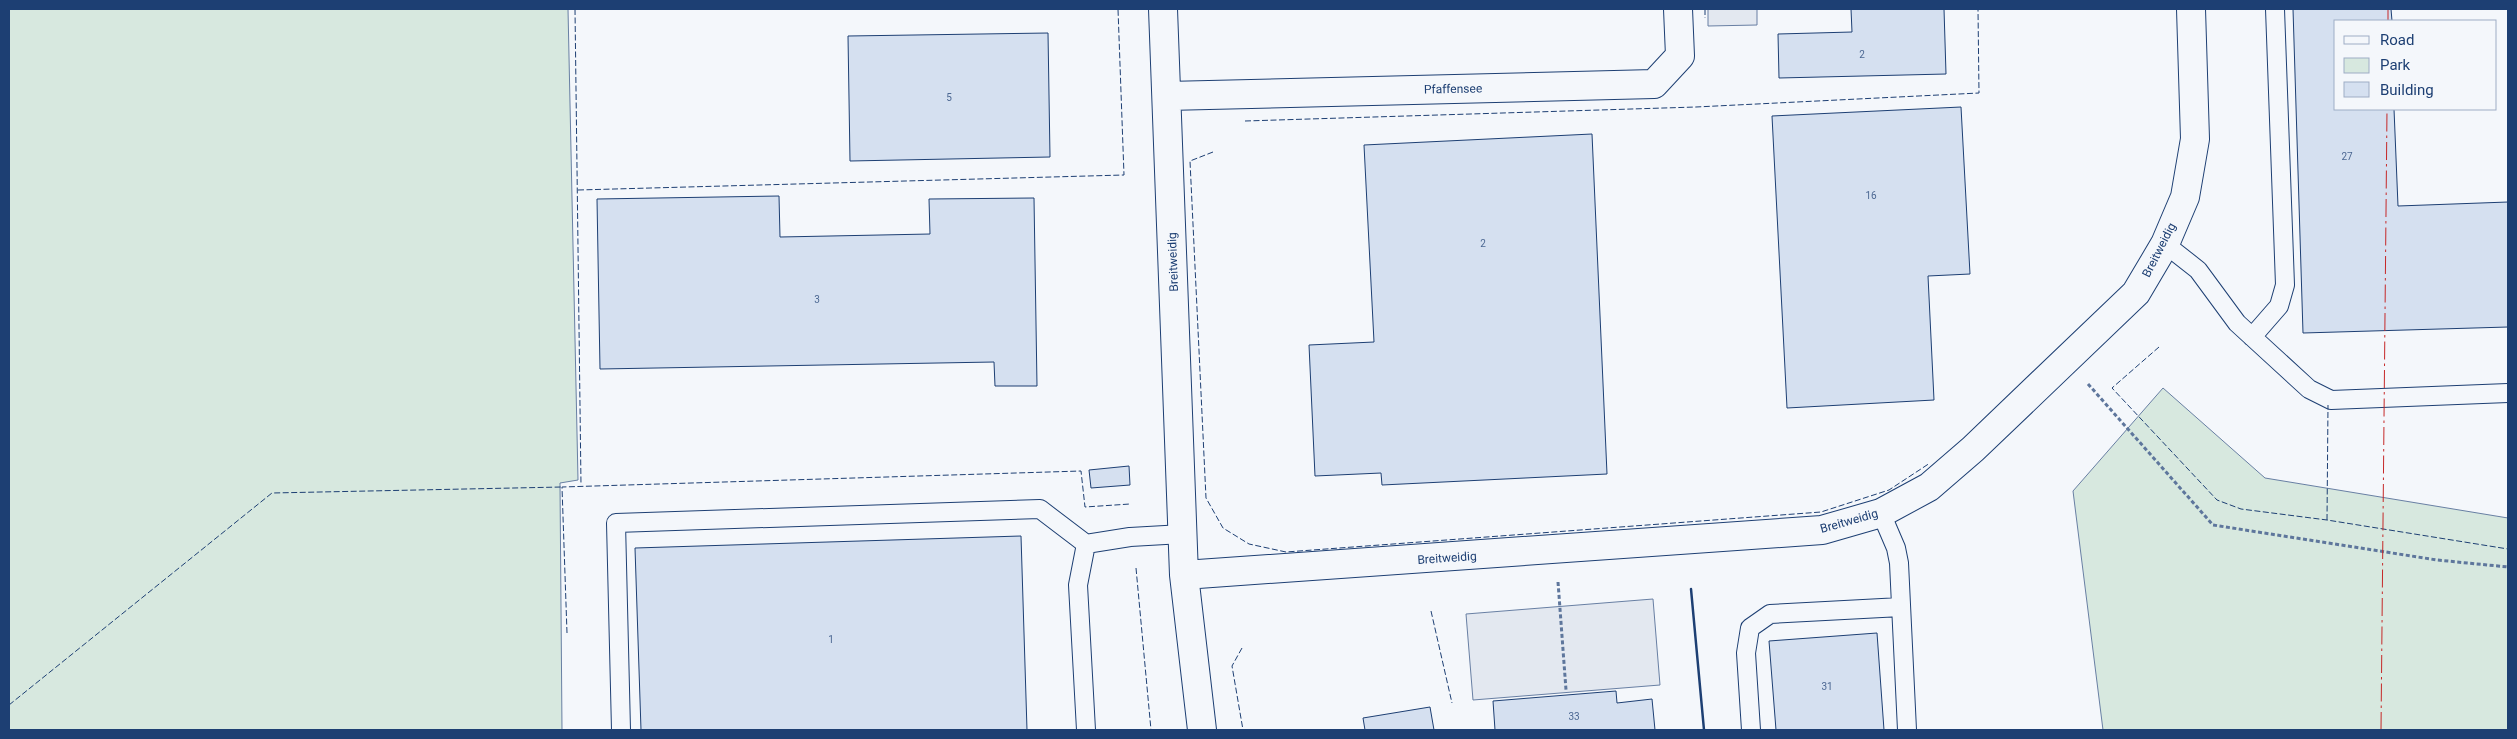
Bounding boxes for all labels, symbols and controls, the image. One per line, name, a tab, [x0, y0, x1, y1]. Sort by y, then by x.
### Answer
legend	[2334, 20, 2497, 110]
text: Road	[2380, 31, 2414, 49]
house number: 2	[1859, 49, 1865, 60]
text: Park	[2380, 56, 2411, 74]
street label: Pfaffensee	[1424, 81, 1482, 97]
text: Building	[2380, 81, 2434, 99]
house number: 5	[946, 92, 952, 103]
house number: 27	[2341, 151, 2353, 162]
house number: 16	[1865, 190, 1877, 201]
street label: Breitweidig	[2139, 220, 2179, 280]
street label: Breitweidig	[1165, 232, 1181, 292]
house number: 2	[1480, 238, 1486, 249]
house number: 3	[814, 294, 820, 305]
street label: Breitweidig	[1819, 506, 1879, 536]
street label: Breitweidig	[1417, 549, 1477, 567]
house number: 1	[828, 634, 834, 645]
house number: 31	[1821, 681, 1833, 692]
house number: 33	[1568, 711, 1580, 722]

